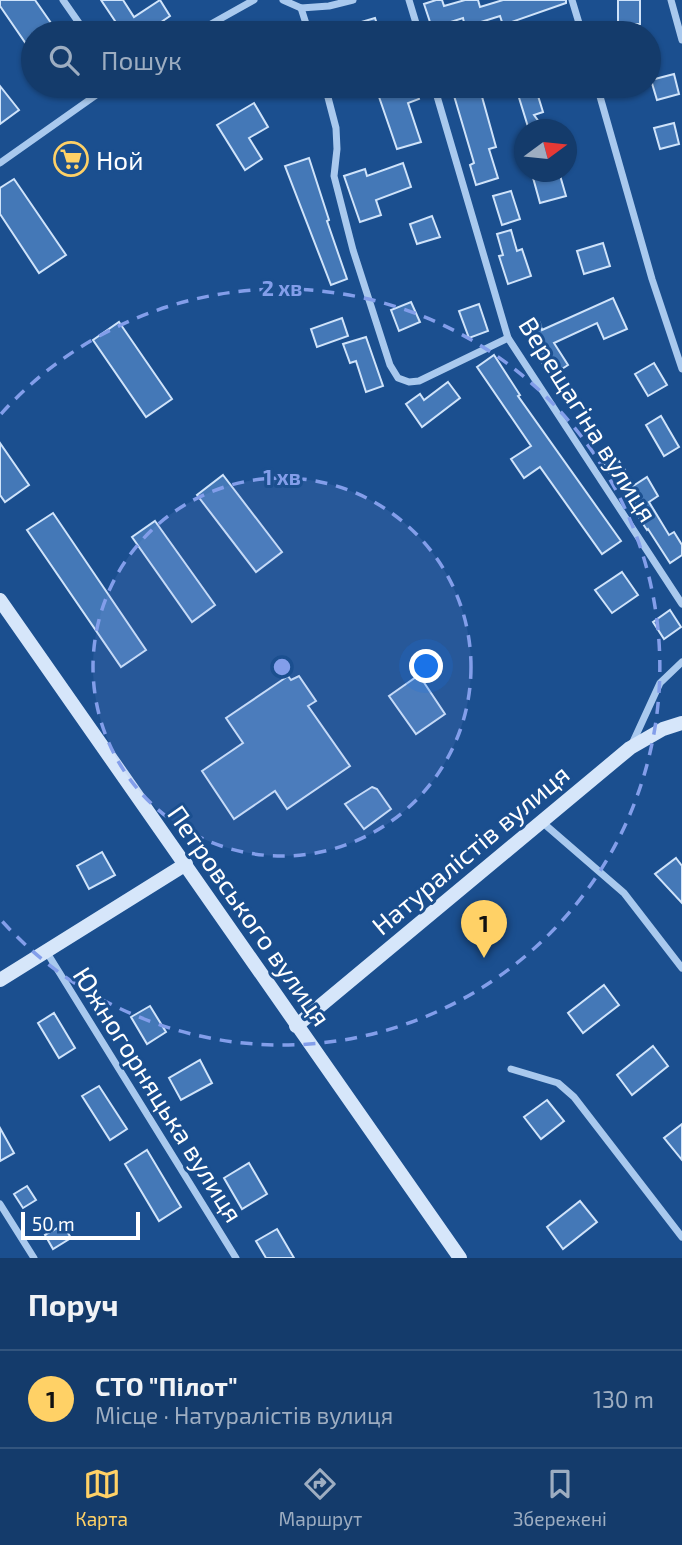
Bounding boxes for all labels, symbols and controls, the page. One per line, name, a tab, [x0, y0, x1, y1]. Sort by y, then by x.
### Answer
search box	[21, 21, 661, 98]
icon: search	[45, 41, 83, 79]
text: Пошук	[101, 44, 182, 75]
north arrow	[514, 119, 577, 182]
supermarket icon: Ной	[52, 140, 90, 178]
place label: Ной	[96, 144, 143, 175]
text: 2 хв	[262, 275, 302, 300]
street label: Верещагіна вулиця	[513, 311, 665, 528]
text: 1 хв	[263, 464, 301, 489]
your location	[409, 649, 443, 683]
centre of rings	[270, 655, 294, 679]
street label: Натуралістів вулиця	[365, 757, 576, 941]
street label: Петровського вулиця	[161, 799, 338, 1032]
pin: 1	[461, 900, 507, 958]
street label: Южногорняцька вулиця	[67, 961, 250, 1228]
scale bar	[21, 1209, 140, 1241]
text: 50 m	[32, 1212, 75, 1235]
text: Поруч	[28, 1286, 118, 1322]
text: СТО "Пілот"	[95, 1370, 238, 1401]
text: 1	[46, 1385, 56, 1413]
text: 130 m	[593, 1385, 654, 1413]
text: Місце · Натуралістів вулиця	[95, 1401, 393, 1429]
tab: Карта	[75, 1465, 128, 1530]
tab: Маршрут	[278, 1465, 362, 1530]
tab: Збережені	[513, 1465, 607, 1530]

